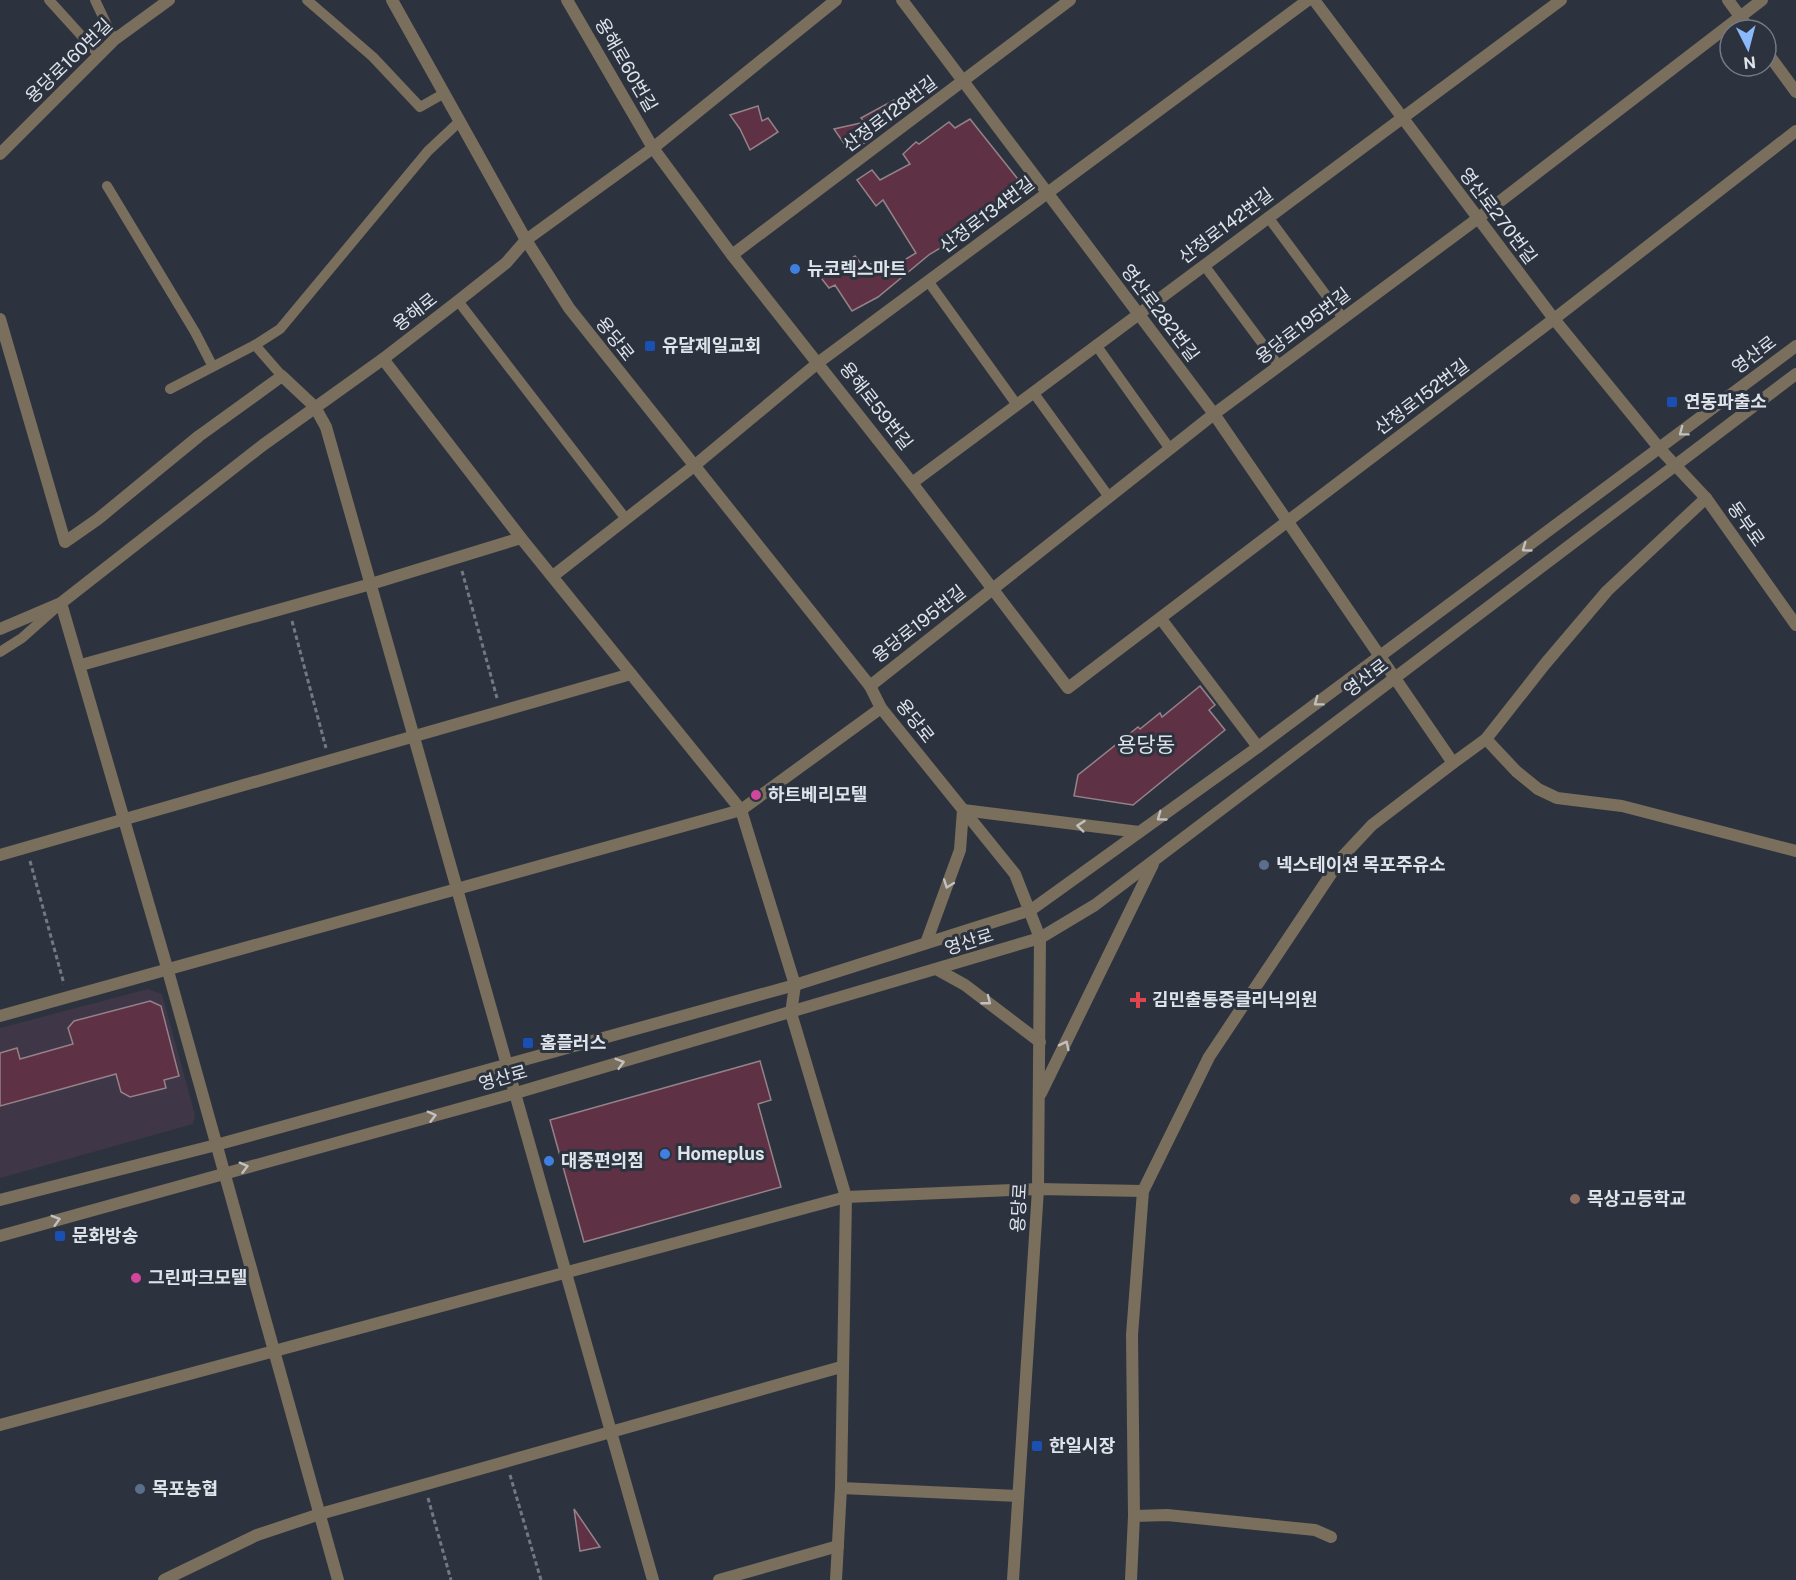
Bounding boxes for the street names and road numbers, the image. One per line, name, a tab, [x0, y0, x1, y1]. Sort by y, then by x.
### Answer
street label: 용당로160번길	[21, 14, 116, 107]
street label: 용해로60번길	[591, 14, 662, 115]
street label: 산정로128번길	[838, 71, 941, 156]
street label: 영산로270번길	[1455, 163, 1541, 268]
street label: 산정로134번길	[935, 172, 1038, 257]
street label: 산정로142번길	[1175, 183, 1277, 268]
street label: 영산로282번길	[1117, 260, 1204, 365]
street label: 용당로195번길	[1251, 283, 1354, 368]
street label: 용해로	[389, 288, 441, 335]
street label: 용당로	[592, 313, 639, 365]
street label: 영산로	[1728, 331, 1780, 378]
street label: 산정로152번길	[1371, 354, 1473, 439]
street label: 용해로59번길	[836, 358, 917, 454]
street label: 동부로	[1724, 497, 1769, 550]
street label: 용당로195번길	[868, 581, 970, 667]
street label: 영산로	[1340, 654, 1392, 701]
street label: 용당로	[892, 695, 939, 747]
street label: 영산로	[942, 924, 996, 959]
street label: 영산로	[476, 1061, 530, 1094]
street label: 용당로	[1007, 1183, 1030, 1233]

